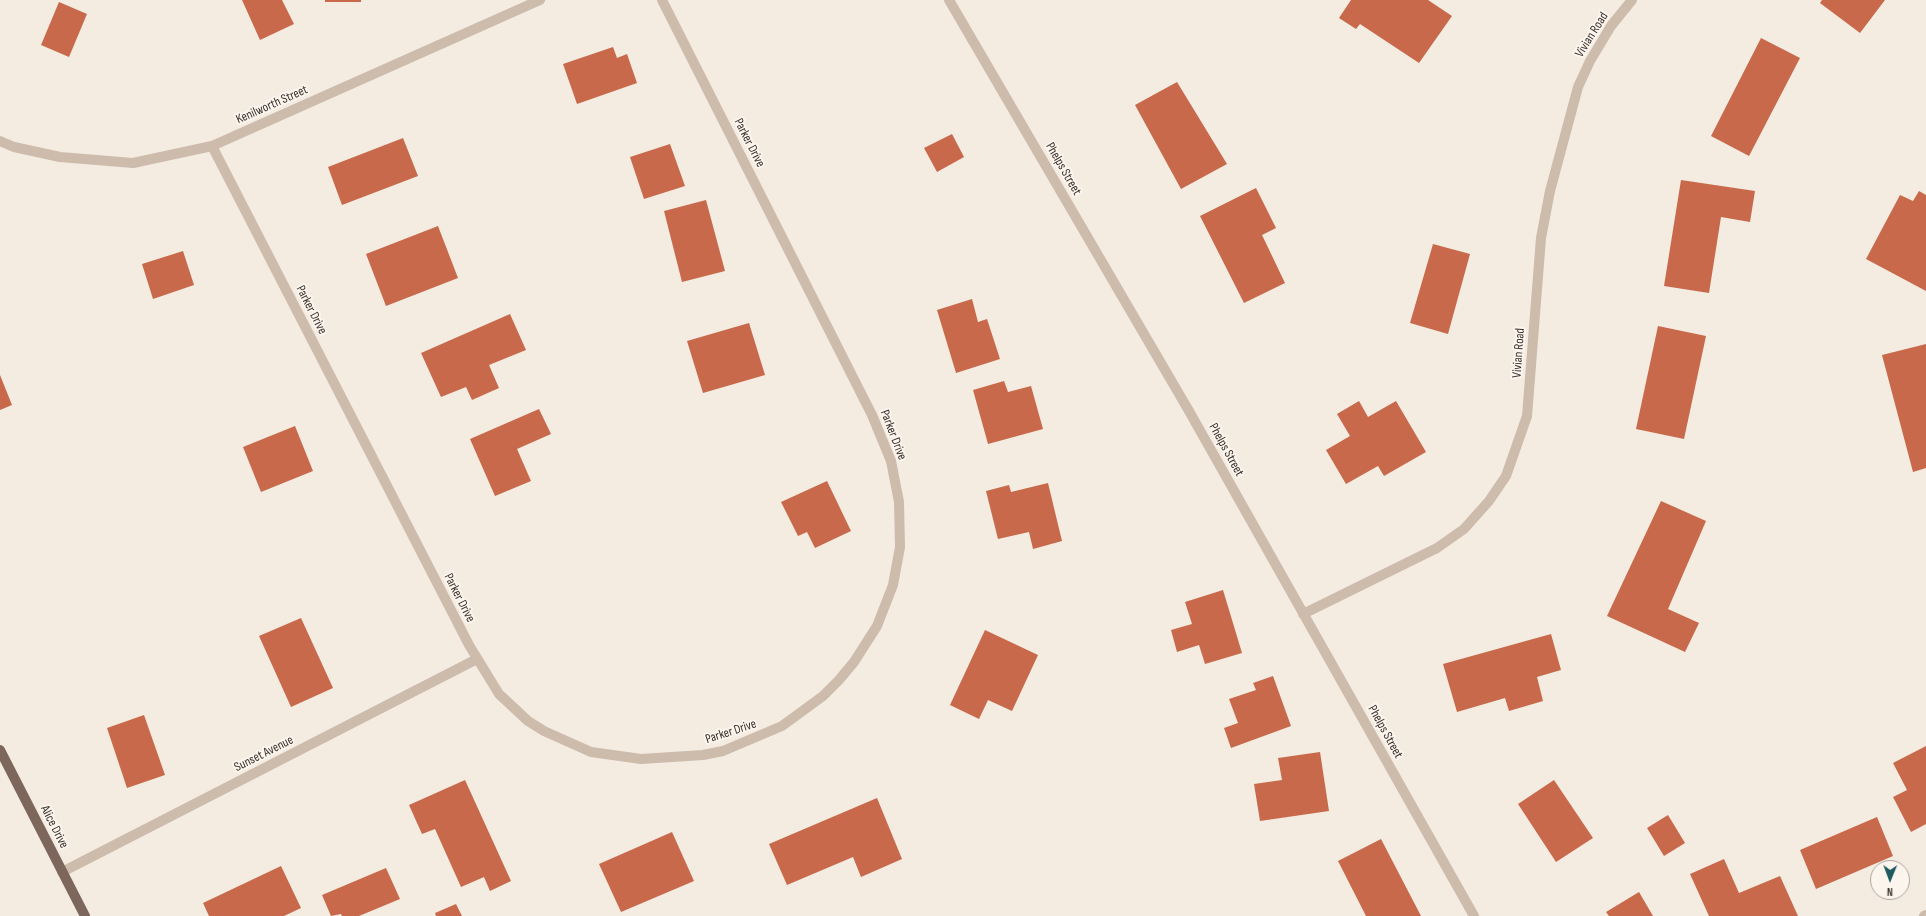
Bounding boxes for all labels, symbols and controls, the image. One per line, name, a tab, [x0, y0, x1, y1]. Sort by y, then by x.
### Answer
street label: Vivian Road	[1572, 10, 1612, 60]
street label: Kenilworth Street	[234, 82, 310, 128]
street label: Parker Drive	[730, 116, 768, 170]
street label: Phelps Street	[1042, 140, 1084, 198]
street label: Parker Drive	[292, 283, 330, 337]
street label: Vivian Road	[1509, 328, 1529, 378]
street label: Parker Drive	[876, 408, 910, 462]
street label: Phelps Street	[1205, 421, 1247, 479]
street label: Parker Drive	[440, 571, 478, 625]
street label: Phelps Street	[1364, 703, 1406, 761]
street label: Parker Drive	[704, 716, 758, 748]
street label: Sunset Avenue	[232, 732, 296, 776]
street label: Alice Drive	[37, 803, 71, 851]
north arrow	[1870, 860, 1910, 900]
text: N	[1887, 885, 1893, 898]

